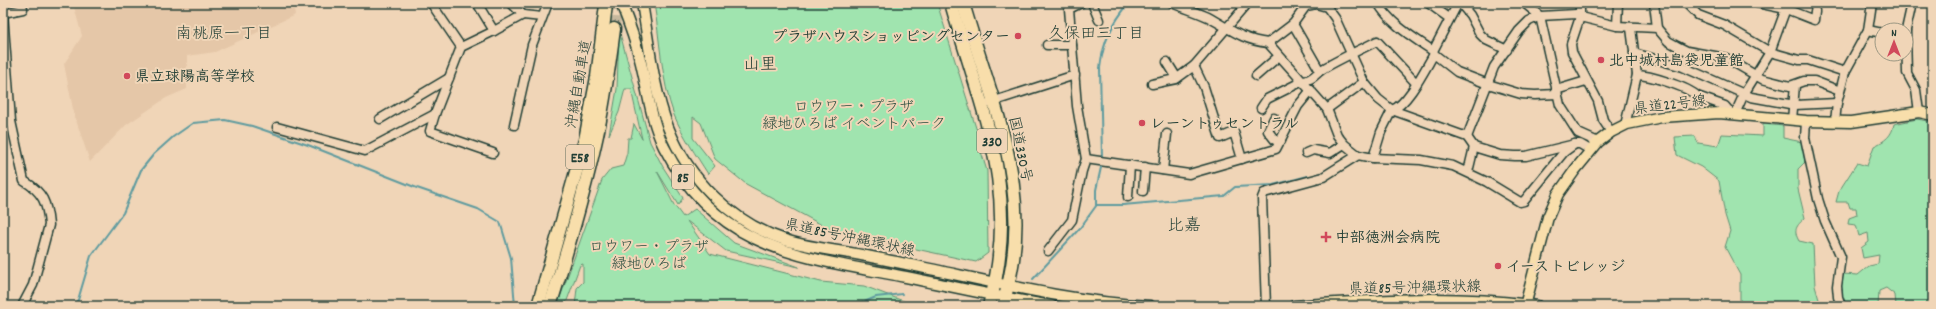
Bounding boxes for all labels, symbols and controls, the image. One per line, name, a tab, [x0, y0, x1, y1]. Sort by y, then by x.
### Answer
north arrow	[1874, 22, 1914, 62]
district label: 南桃原一丁目	[176, 23, 272, 46]
district label: 久保田三丁目	[1048, 23, 1144, 46]
text: N	[1891, 26, 1897, 42]
place label: プラザハウスショッピングセンター	[772, 27, 1010, 49]
marker: プラザハウスショッピングセンター	[1013, 31, 1023, 41]
street label: 沖縄自動車道	[561, 38, 599, 131]
place label: 北中城村島袋児童館	[1609, 51, 1744, 73]
district label: 山里	[743, 54, 777, 78]
marker: 北中城村島袋児童館	[1596, 55, 1606, 65]
place label: 県立球陽高等学校	[135, 67, 255, 89]
marker: 県立球陽高等学校	[122, 71, 132, 81]
street label: 県道22号線	[1633, 91, 1708, 121]
park label: ロウワー・プラザ 緑地ひろば イベントパーク	[762, 97, 946, 136]
place label: レーントゥセントラル	[1150, 114, 1299, 136]
street label: 国道330号	[1001, 115, 1037, 184]
marker: レーントゥセントラル	[1137, 118, 1147, 128]
road number: 330	[977, 129, 1007, 153]
road number: E58	[566, 145, 594, 169]
road number: 85	[672, 165, 694, 189]
street label: 県道85号沖縄環状線	[782, 214, 917, 264]
district label: 比嘉	[1167, 215, 1201, 239]
place label: 中部徳洲会病院	[1335, 228, 1440, 250]
marker: 中部徳洲会病院	[1320, 231, 1332, 243]
park label: ロウワー・プラザ 緑地ひろば	[589, 237, 709, 276]
place label: イーストビレッジ	[1506, 257, 1625, 279]
marker: イーストビレッジ	[1493, 261, 1503, 271]
street label: 県道85号沖縄環状線	[1348, 277, 1482, 301]

